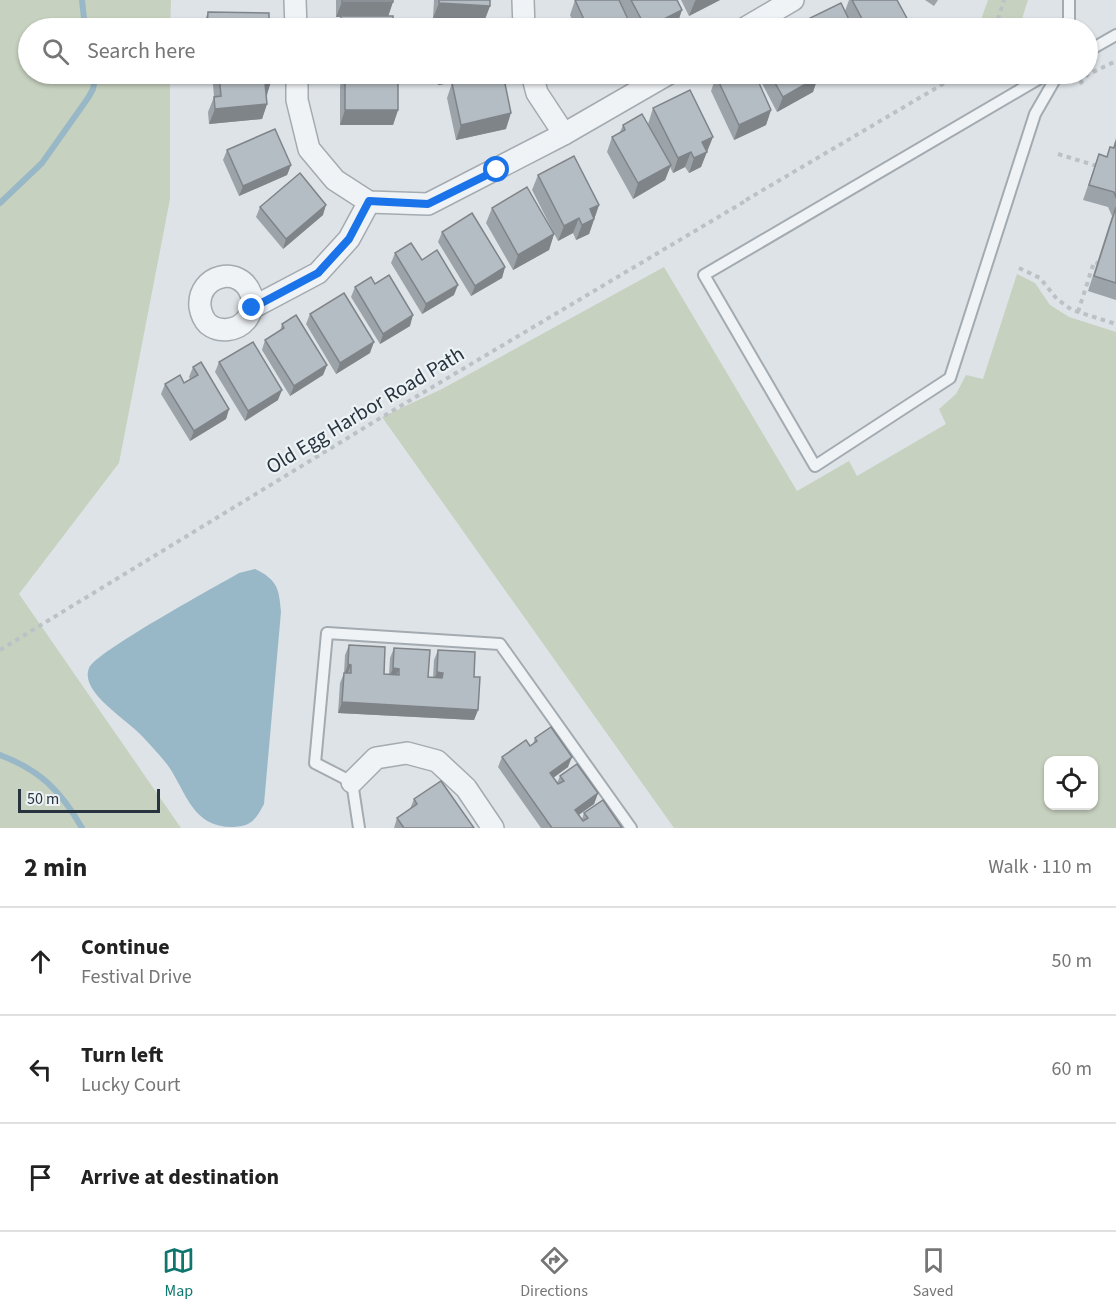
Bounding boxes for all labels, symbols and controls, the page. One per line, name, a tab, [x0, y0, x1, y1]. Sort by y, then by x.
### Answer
search box	[18, 18, 1098, 84]
icon: search	[39, 35, 72, 68]
text: Search here	[87, 35, 195, 67]
route start	[483, 156, 509, 182]
route end	[238, 294, 264, 320]
street label: Old Egg Harbor Road Path	[260, 339, 470, 481]
map controls	[1044, 756, 1098, 810]
button: locate	[1044, 756, 1098, 810]
scale bar	[18, 786, 160, 814]
text: 50 m	[27, 788, 59, 810]
text: 2 min	[24, 849, 87, 886]
text: Walk · 110 m	[988, 853, 1092, 881]
text: Continue	[81, 931, 170, 963]
icon: ahead	[24, 945, 57, 978]
text: 50 m	[1052, 947, 1092, 975]
text: Festival Drive	[81, 963, 192, 991]
text: Turn left	[81, 1039, 163, 1071]
icon: left	[24, 1053, 57, 1086]
text: 60 m	[1052, 1055, 1092, 1083]
text: Lucky Court	[81, 1071, 181, 1099]
icon: arrive	[24, 1161, 57, 1194]
text: Arrive at destination	[81, 1161, 279, 1193]
tab: Map	[162, 1244, 195, 1302]
tab: Directions	[520, 1244, 588, 1302]
tab: Saved	[913, 1244, 954, 1302]

